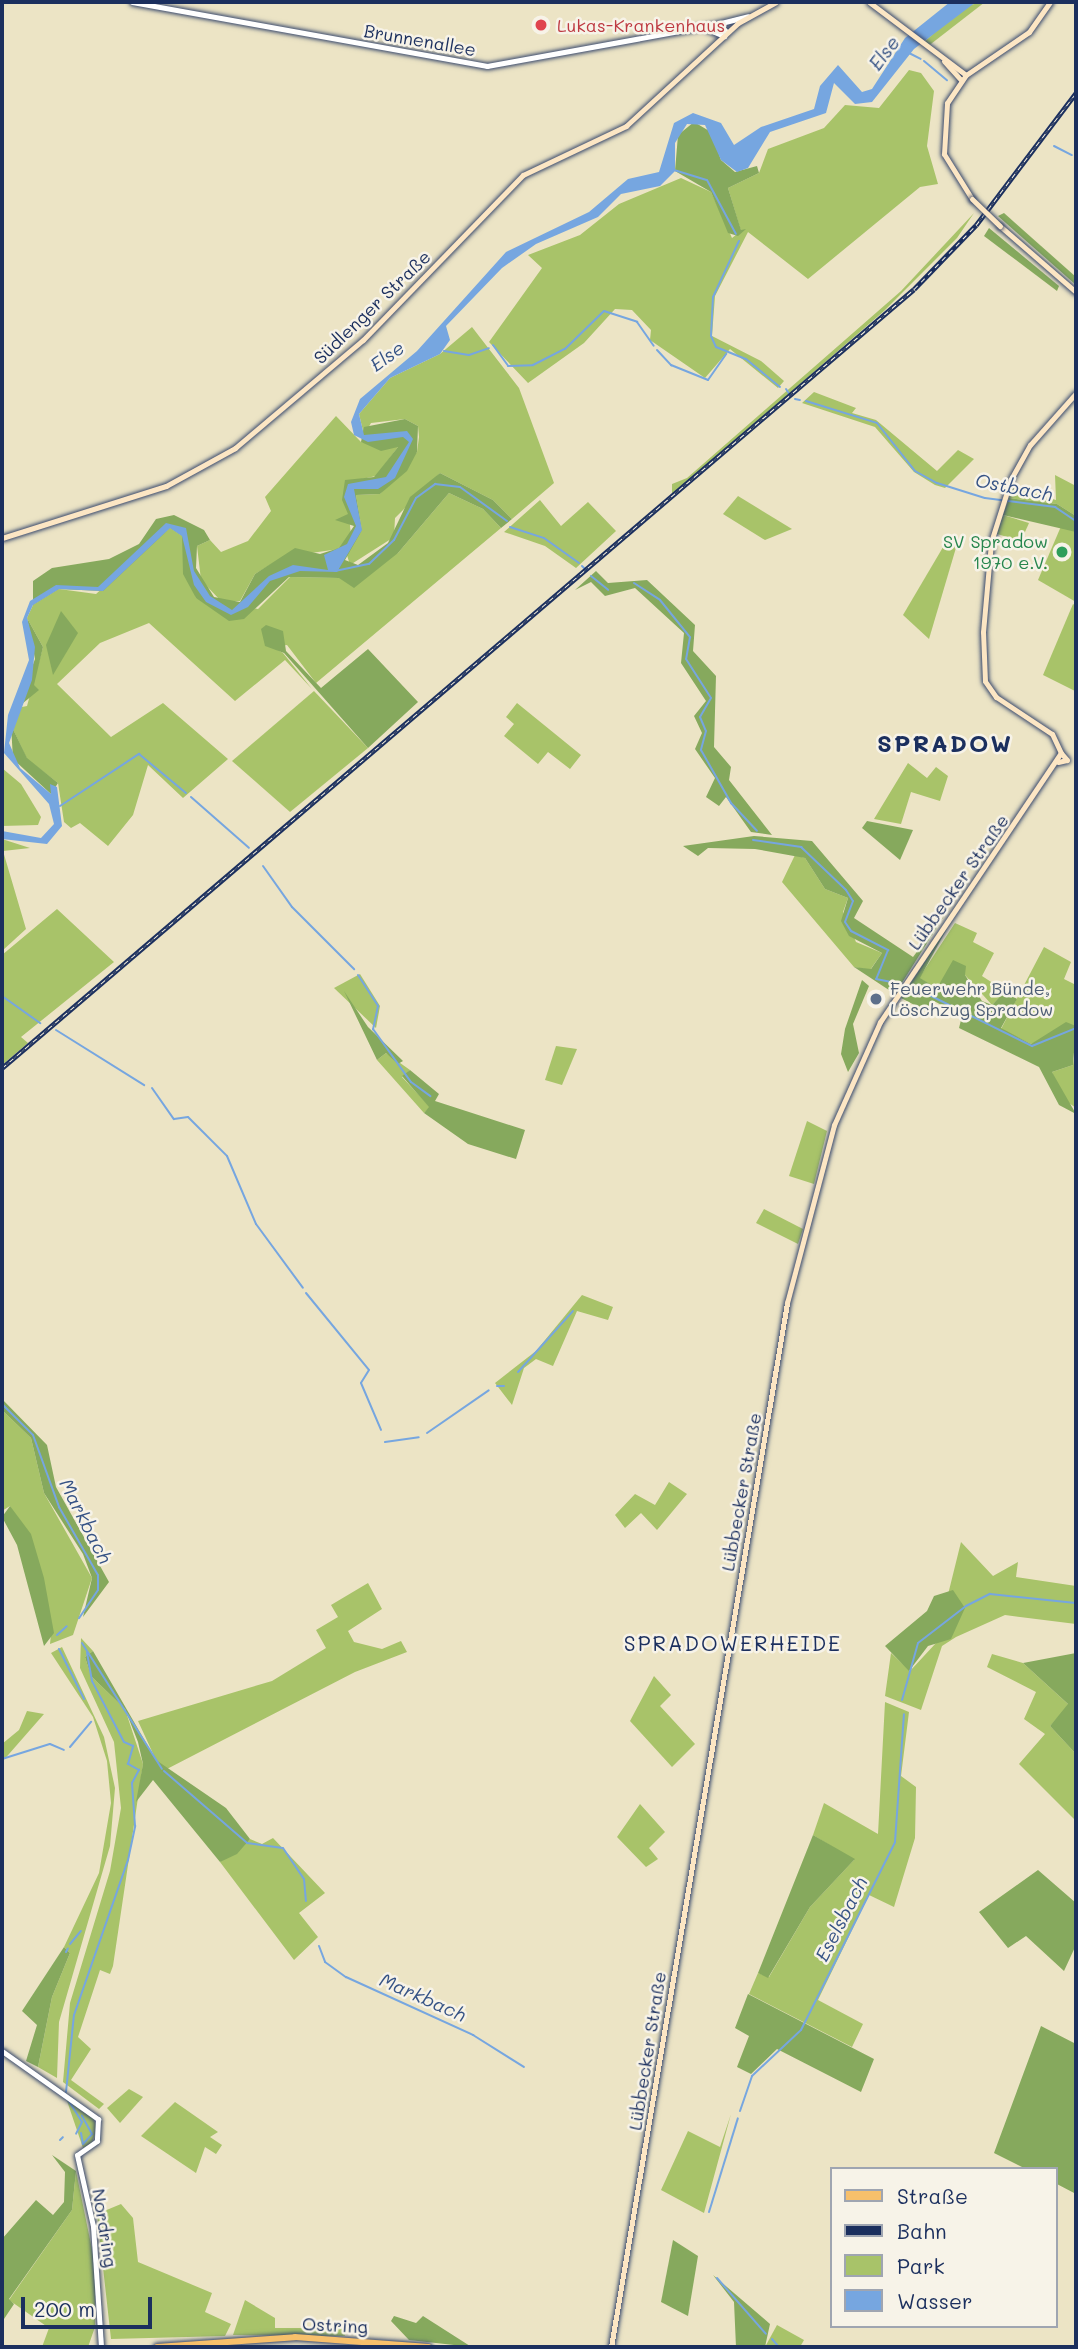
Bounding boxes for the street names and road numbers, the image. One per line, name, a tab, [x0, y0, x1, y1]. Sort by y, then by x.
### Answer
street label: Brunnenallee	[362, 19, 478, 61]
street label: Südlenger Straße	[309, 246, 435, 368]
street label: Lübbecker Straße	[903, 810, 1013, 954]
street label: Lübbecker Straße	[716, 1411, 766, 1573]
street label: Lübbecker Straße	[624, 1970, 670, 2132]
street label: Nordring	[88, 2187, 122, 2269]
street label: Ostring	[302, 2312, 368, 2338]

